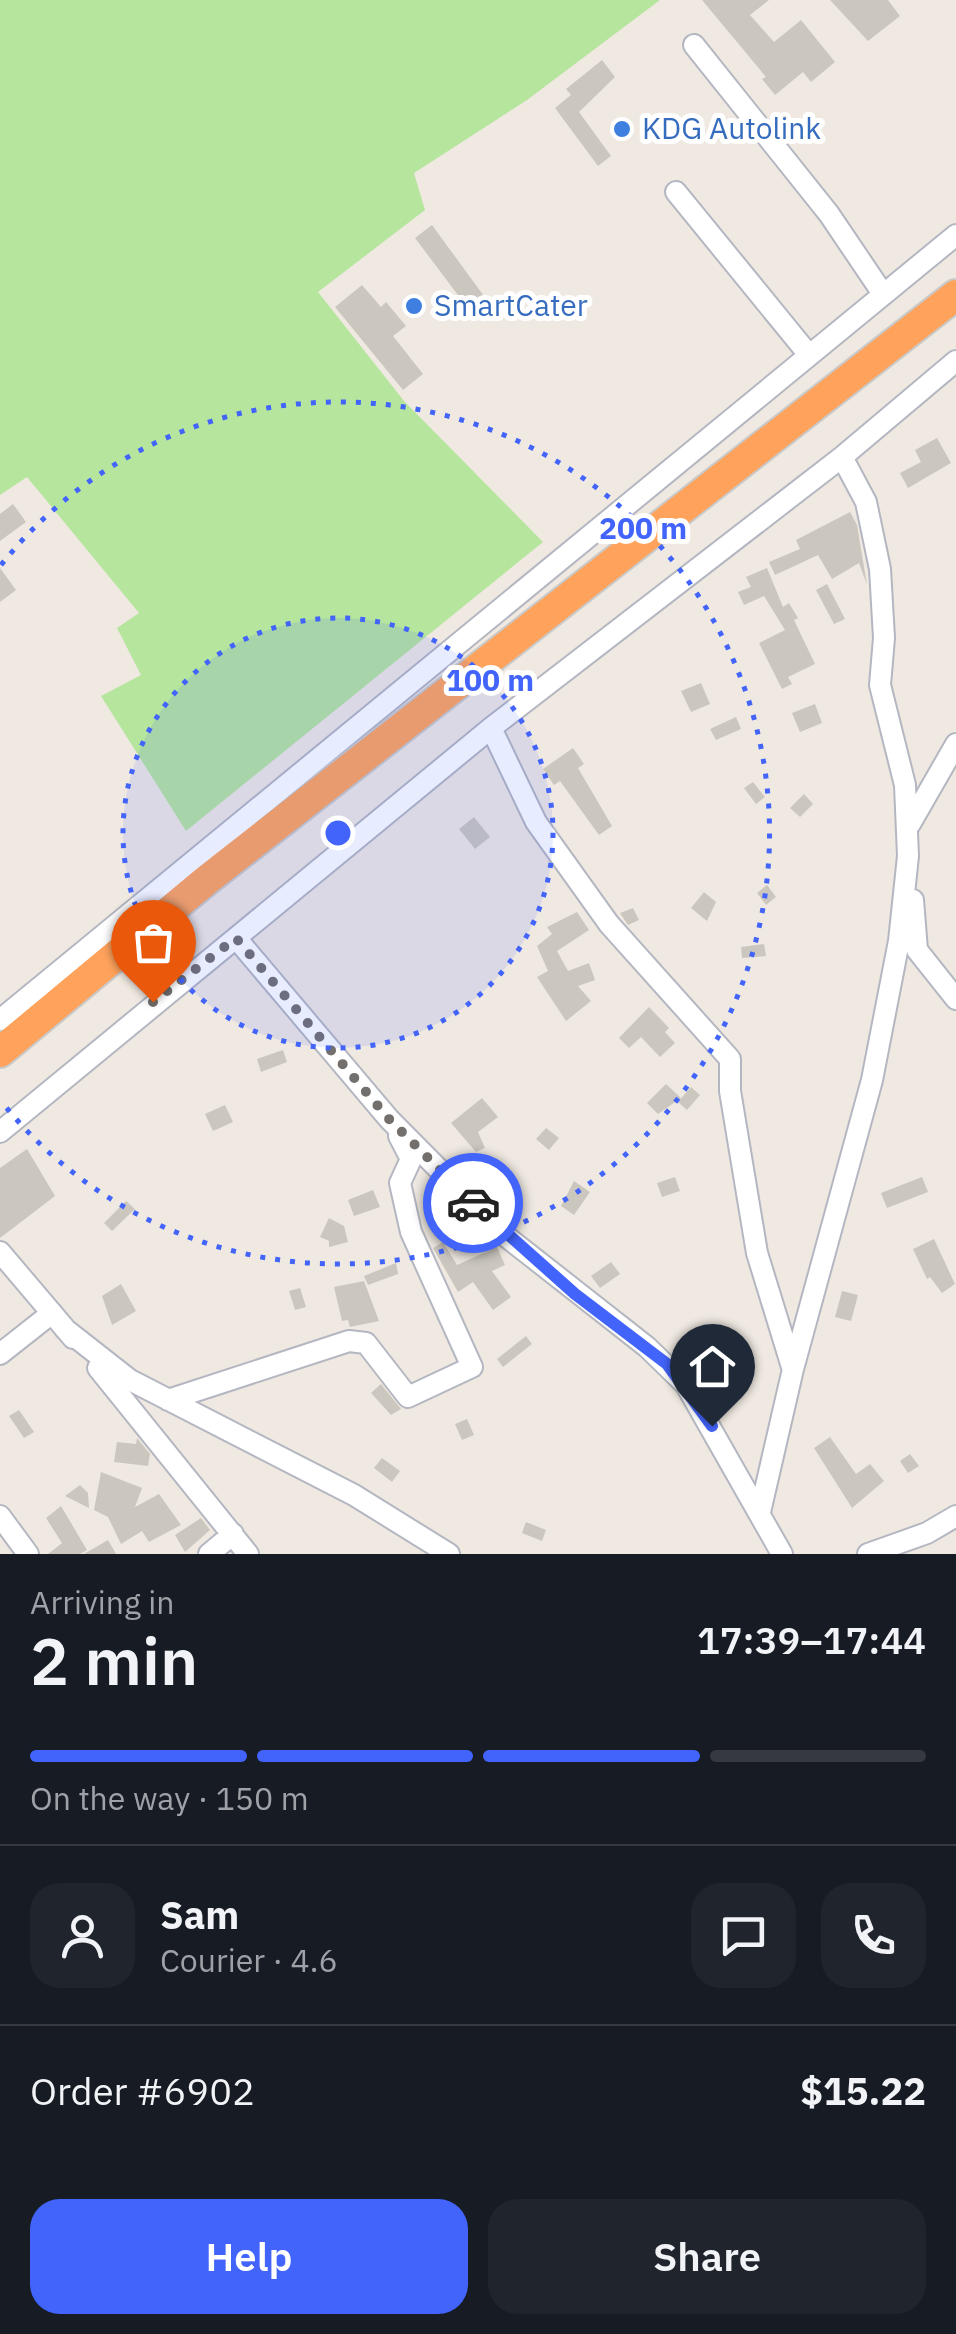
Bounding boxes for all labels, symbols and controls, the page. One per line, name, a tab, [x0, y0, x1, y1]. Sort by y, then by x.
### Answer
place label: KDG Autolink	[642, 108, 821, 147]
marker: KDG Autolink	[611, 118, 633, 140]
place label: SmartCater	[434, 285, 588, 324]
marker: SmartCater	[403, 295, 425, 317]
text: 200 m	[599, 508, 687, 547]
text: 100 m	[446, 660, 534, 699]
centre of rings	[320, 815, 356, 851]
pin	[111, 900, 196, 1003]
icon: bag	[126, 915, 181, 970]
courier	[423, 1153, 523, 1253]
icon: car	[446, 1176, 501, 1231]
pin	[670, 1324, 755, 1427]
icon: home	[685, 1339, 740, 1394]
text: Arriving in	[30, 1581, 175, 1623]
text: 17:39–17:44	[697, 1615, 926, 1664]
text: 2 min	[30, 1618, 198, 1703]
text: On the way · 150 m	[30, 1777, 309, 1819]
button: person	[30, 1883, 135, 1988]
button: chat	[691, 1883, 796, 1988]
button: phone	[821, 1883, 926, 1988]
text: Sam	[160, 1890, 239, 1939]
text: Courier · 4.6	[160, 1939, 338, 1981]
text: Order #6902	[30, 2066, 255, 2115]
text: $15.22	[800, 2066, 926, 2115]
button: Help	[30, 2199, 468, 2314]
button: Share	[488, 2199, 926, 2314]

